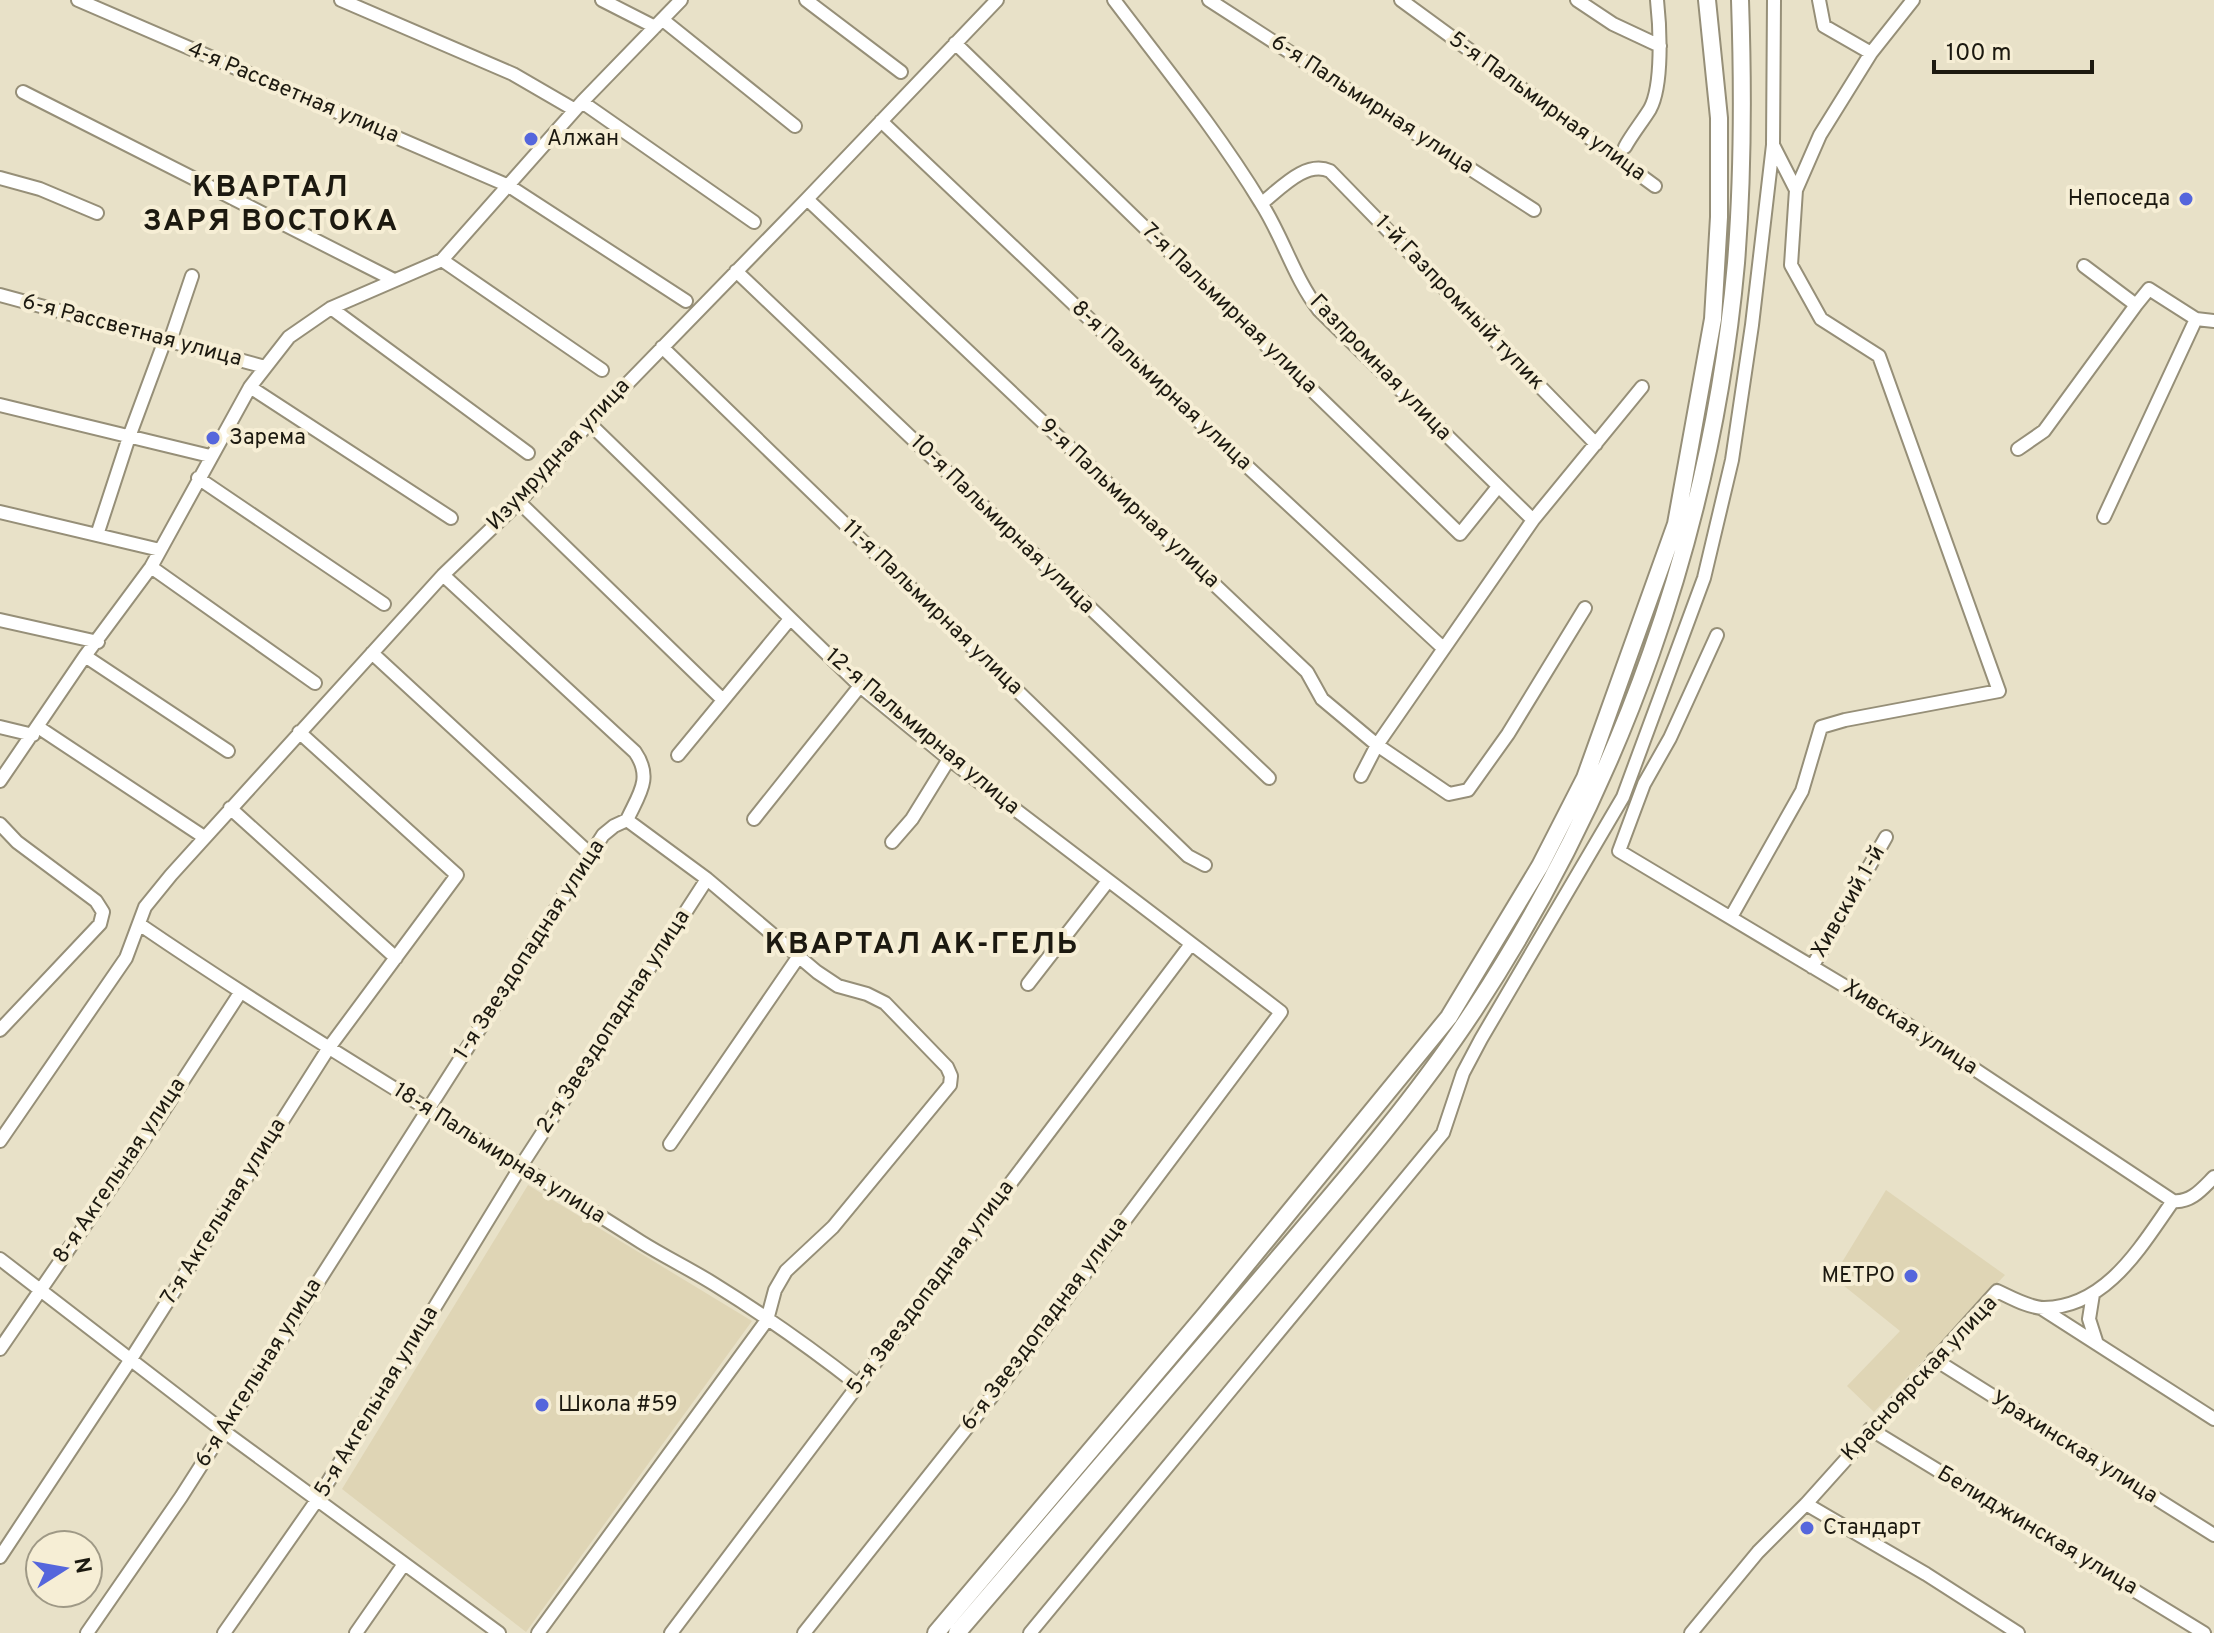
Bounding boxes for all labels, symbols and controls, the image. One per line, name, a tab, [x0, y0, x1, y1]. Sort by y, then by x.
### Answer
scale bar	[1934, 24, 2092, 74]
street label: 5-я Пальмирная улица	[1443, 26, 1651, 188]
street label: 6-я Пальмирная улица	[1265, 29, 1479, 181]
street label: 4-я Рассветная улица	[183, 36, 403, 150]
text: 100 m	[1946, 39, 2012, 69]
place label: Алжан	[547, 126, 619, 153]
marker: Алжан	[522, 130, 540, 148]
district label: КВАРТАЛ ЗАРЯ ВОСТОКА	[143, 170, 399, 241]
place label: Непоседа	[2068, 186, 2170, 213]
marker: Непоседа	[2177, 190, 2195, 208]
street label: 1-й Газпромный тупик	[1368, 210, 1550, 396]
street label: 7-я Пальмирная улица	[1135, 218, 1323, 400]
street label: 6-я Рассветная улица	[19, 289, 245, 373]
street label: Газпромная улица	[1303, 289, 1457, 447]
street label: 8-я Пальмирная улица	[1065, 295, 1257, 477]
street label: Изумрудная улица	[482, 373, 636, 537]
street label: 9-я Пальмирная улица	[1033, 413, 1225, 595]
place label: Зарема	[229, 425, 306, 452]
marker: Зарема	[204, 429, 222, 447]
street label: 10-я Пальмирная улица	[904, 430, 1100, 620]
street label: 11-я Пальмирная улица	[836, 515, 1028, 701]
street label: 12-я Пальмирная улица	[819, 643, 1025, 821]
street label: 1-я Звездопадная улица	[449, 835, 611, 1065]
street label: Хивский 1-й	[1806, 841, 1892, 963]
street label: 2-я Звездопадная улица	[532, 905, 696, 1139]
district label: КВАРТАЛ АК-ГЕЛЬ	[765, 927, 1079, 964]
street label: Хивская улица	[1838, 975, 1982, 1081]
street label: 8-я Акгельная улица	[48, 1073, 192, 1269]
street label: 18-я Пальмирная улица	[388, 1078, 610, 1230]
street label: 7-я Акгельная улица	[156, 1114, 292, 1310]
street label: 5-я Звездопадная улица	[842, 1175, 1020, 1401]
street label: 6-я Звездопадная улица	[956, 1212, 1134, 1436]
place label: МЕТРО	[1821, 1263, 1895, 1290]
marker: МЕТРО	[1902, 1267, 1920, 1285]
street label: 6-я Акгельная улица	[190, 1273, 328, 1473]
street label: Красноярская улица	[1836, 1291, 2004, 1467]
street label: 5-я Акгельная улица	[309, 1301, 445, 1503]
street label: Урахинская улица	[1986, 1386, 2162, 1510]
place label: Школа #59	[558, 1392, 678, 1419]
marker: Школа #59	[533, 1396, 551, 1414]
street label: Белиджинская улица	[1932, 1460, 2142, 1602]
place label: Стандарт	[1823, 1515, 1921, 1542]
marker: Стандарт	[1798, 1519, 1816, 1537]
north arrow	[24, 1529, 104, 1609]
text: N	[66, 1555, 96, 1576]

